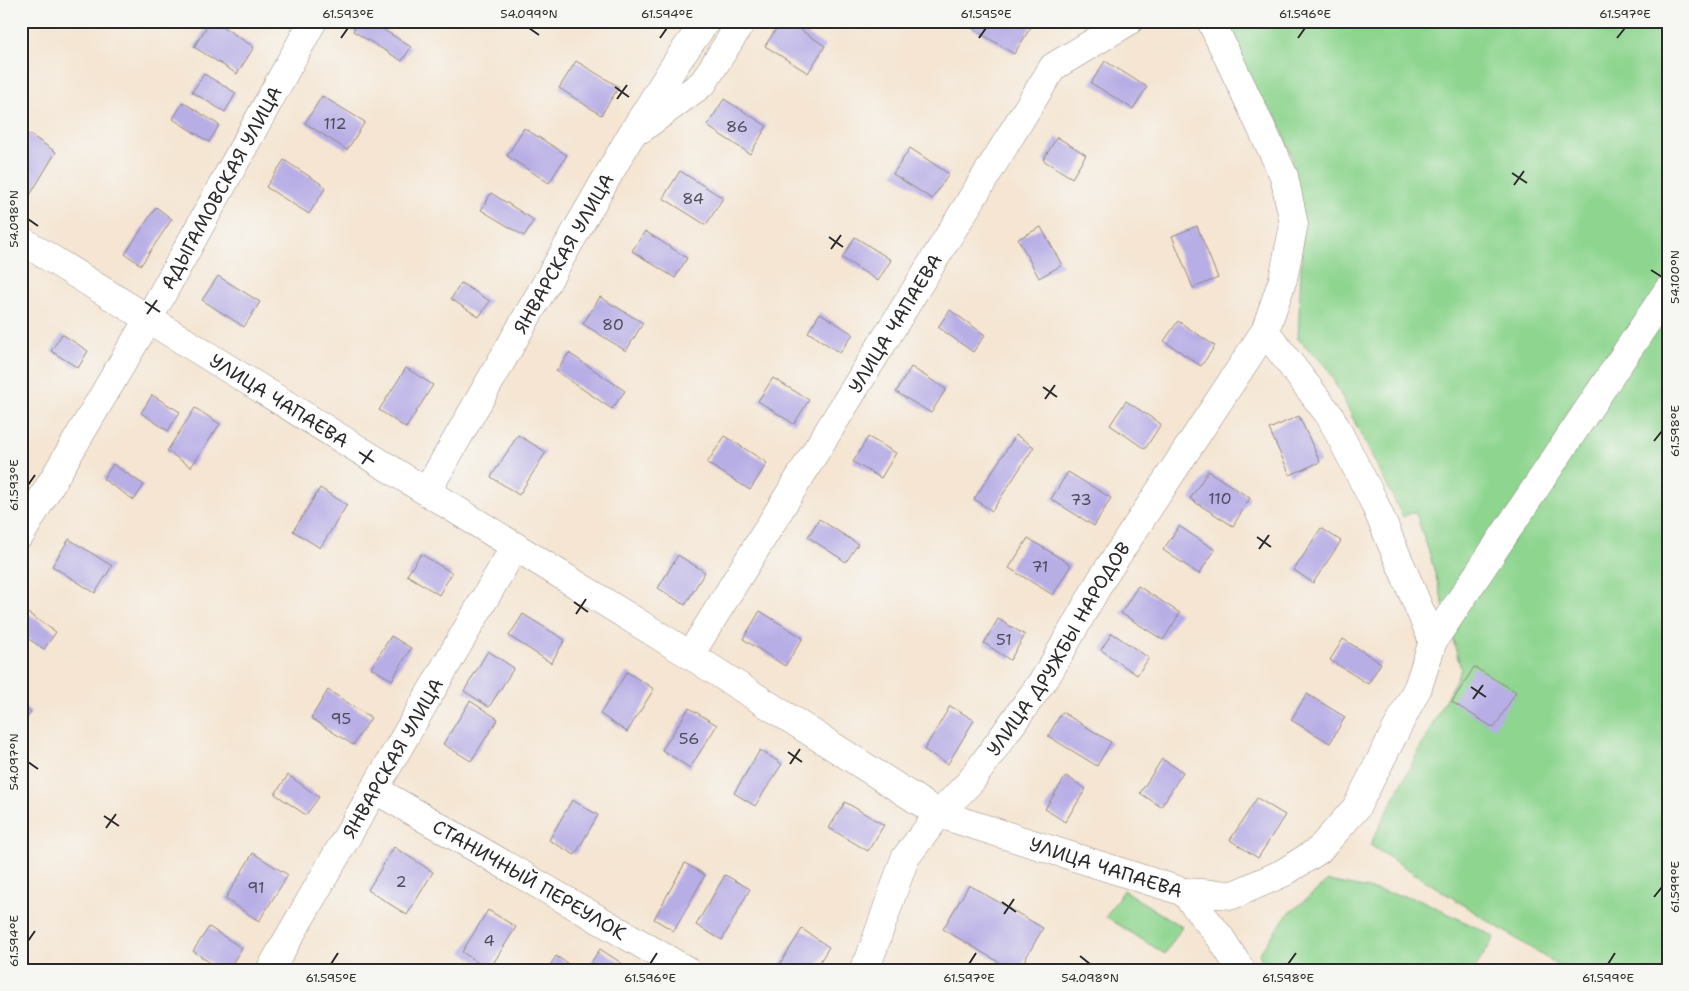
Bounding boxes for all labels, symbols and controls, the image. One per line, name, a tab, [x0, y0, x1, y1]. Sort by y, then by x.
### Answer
text: 61.593°E	[322, 6, 374, 22]
text: 54.099°N	[500, 6, 558, 22]
text: 61.594°E	[641, 6, 693, 22]
text: 61.595°E	[960, 6, 1012, 22]
text: 61.596°E	[1279, 6, 1331, 22]
text: 61.597°E	[1599, 6, 1651, 22]
street label: АДЫГАМОВСКАЯ УЛИЦА	[155, 82, 288, 294]
house number: 112	[323, 113, 347, 134]
house number: 86	[726, 116, 748, 137]
street label: ЯНВАРСКАЯ УЛИЦА	[508, 169, 620, 338]
house number: 84	[682, 188, 704, 209]
text: 54.098°N	[6, 190, 22, 248]
street label: УЛИЦА ЧАПАЕВА	[843, 249, 948, 398]
text: 54.100°N	[1667, 250, 1683, 304]
house number: 80	[602, 314, 624, 335]
street label: УЛИЦА ЧАПАЕВА	[205, 348, 354, 453]
text: 61.598°E	[1667, 405, 1683, 457]
text: 61.593°E	[6, 459, 22, 511]
house number: 110	[1208, 488, 1232, 509]
house number: 73	[1070, 489, 1092, 510]
street label: УЛИЦА ДРУЖБЫ НАРОДОВ	[981, 537, 1136, 761]
house number: 71	[1031, 556, 1049, 577]
house number: 51	[996, 629, 1012, 650]
street label: ЯНВАРСКАЯ УЛИЦА	[337, 673, 449, 843]
house number: 95	[331, 708, 351, 729]
house number: 56	[679, 728, 699, 749]
text: 54.097°N	[6, 733, 22, 791]
street label: СТАНИЧНЫЙ ПЕРЕУЛОК	[428, 814, 631, 946]
street label: УЛИЦА ЧАПАЕВА	[1026, 832, 1186, 904]
text: 61.599°E	[1667, 861, 1683, 913]
house number: 2	[395, 871, 407, 892]
house number: 91	[247, 877, 265, 898]
text: 61.594°E	[6, 915, 22, 967]
house number: 4	[483, 930, 495, 951]
text: 61.595°E	[305, 970, 357, 986]
text: 61.596°E	[624, 970, 676, 986]
text: 61.597°E	[943, 970, 995, 986]
text: 54.098°N	[1061, 970, 1119, 986]
text: 61.598°E	[1262, 970, 1314, 986]
text: 61.599°E	[1582, 970, 1634, 986]

